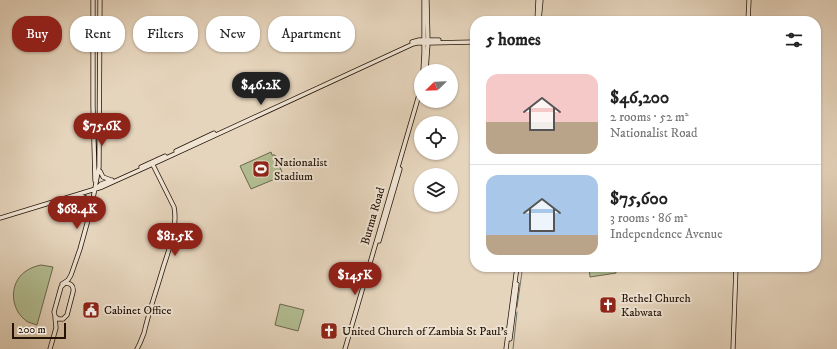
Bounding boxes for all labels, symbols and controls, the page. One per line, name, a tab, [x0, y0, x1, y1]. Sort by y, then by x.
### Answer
chip: Buy	[12, 16, 62, 52]
chip: Rent	[70, 16, 125, 52]
chip: Filters	[133, 16, 198, 52]
chip: New	[206, 16, 260, 52]
chip: Apartment	[268, 16, 355, 52]
text: 5 homes	[486, 29, 541, 51]
icon: filters	[783, 29, 805, 51]
north arrow	[414, 64, 458, 108]
map controls	[414, 64, 458, 212]
pin: $46.2K	[228, 72, 294, 106]
text: $46.2K	[241, 77, 281, 93]
text: $46,200	[610, 87, 669, 109]
icon: home	[518, 90, 566, 138]
text: 2 rooms · 52 m²	[610, 109, 689, 125]
pin: $75.6K	[69, 113, 135, 147]
button: locate	[414, 116, 458, 160]
text: $75.6K	[83, 118, 121, 134]
text: Nationalist Road	[610, 125, 698, 141]
place label: Nationalist Stadium	[274, 155, 328, 184]
sports icon: Nationalist Stadium	[251, 159, 271, 179]
button: layers	[414, 168, 458, 212]
street label: Burma Road	[358, 185, 388, 247]
text: $75,600	[610, 188, 668, 210]
icon: home	[518, 191, 566, 239]
pin: $68.4K	[44, 196, 110, 230]
text: $68.4K	[57, 201, 97, 217]
text: 3 rooms · 86 m²	[610, 210, 688, 226]
pin: $81.5K	[142, 223, 208, 257]
text: Independence Avenue	[610, 226, 723, 242]
text: $81.5K	[157, 228, 193, 244]
pin: $145K	[327, 262, 383, 296]
text: $145K	[338, 267, 372, 283]
place label: Bethel Church Kabwata	[621, 291, 691, 320]
church icon: Bethel Church Kabwata	[598, 295, 618, 315]
public building icon: Cabinet Office	[81, 300, 101, 320]
place label: Cabinet Office	[104, 303, 171, 318]
scale bar	[12, 321, 66, 340]
church icon: United Church of Zambia St Paul's	[319, 321, 339, 341]
text: 200 m	[18, 323, 46, 337]
place label: United Church of Zambia St Paul's	[342, 324, 508, 339]

